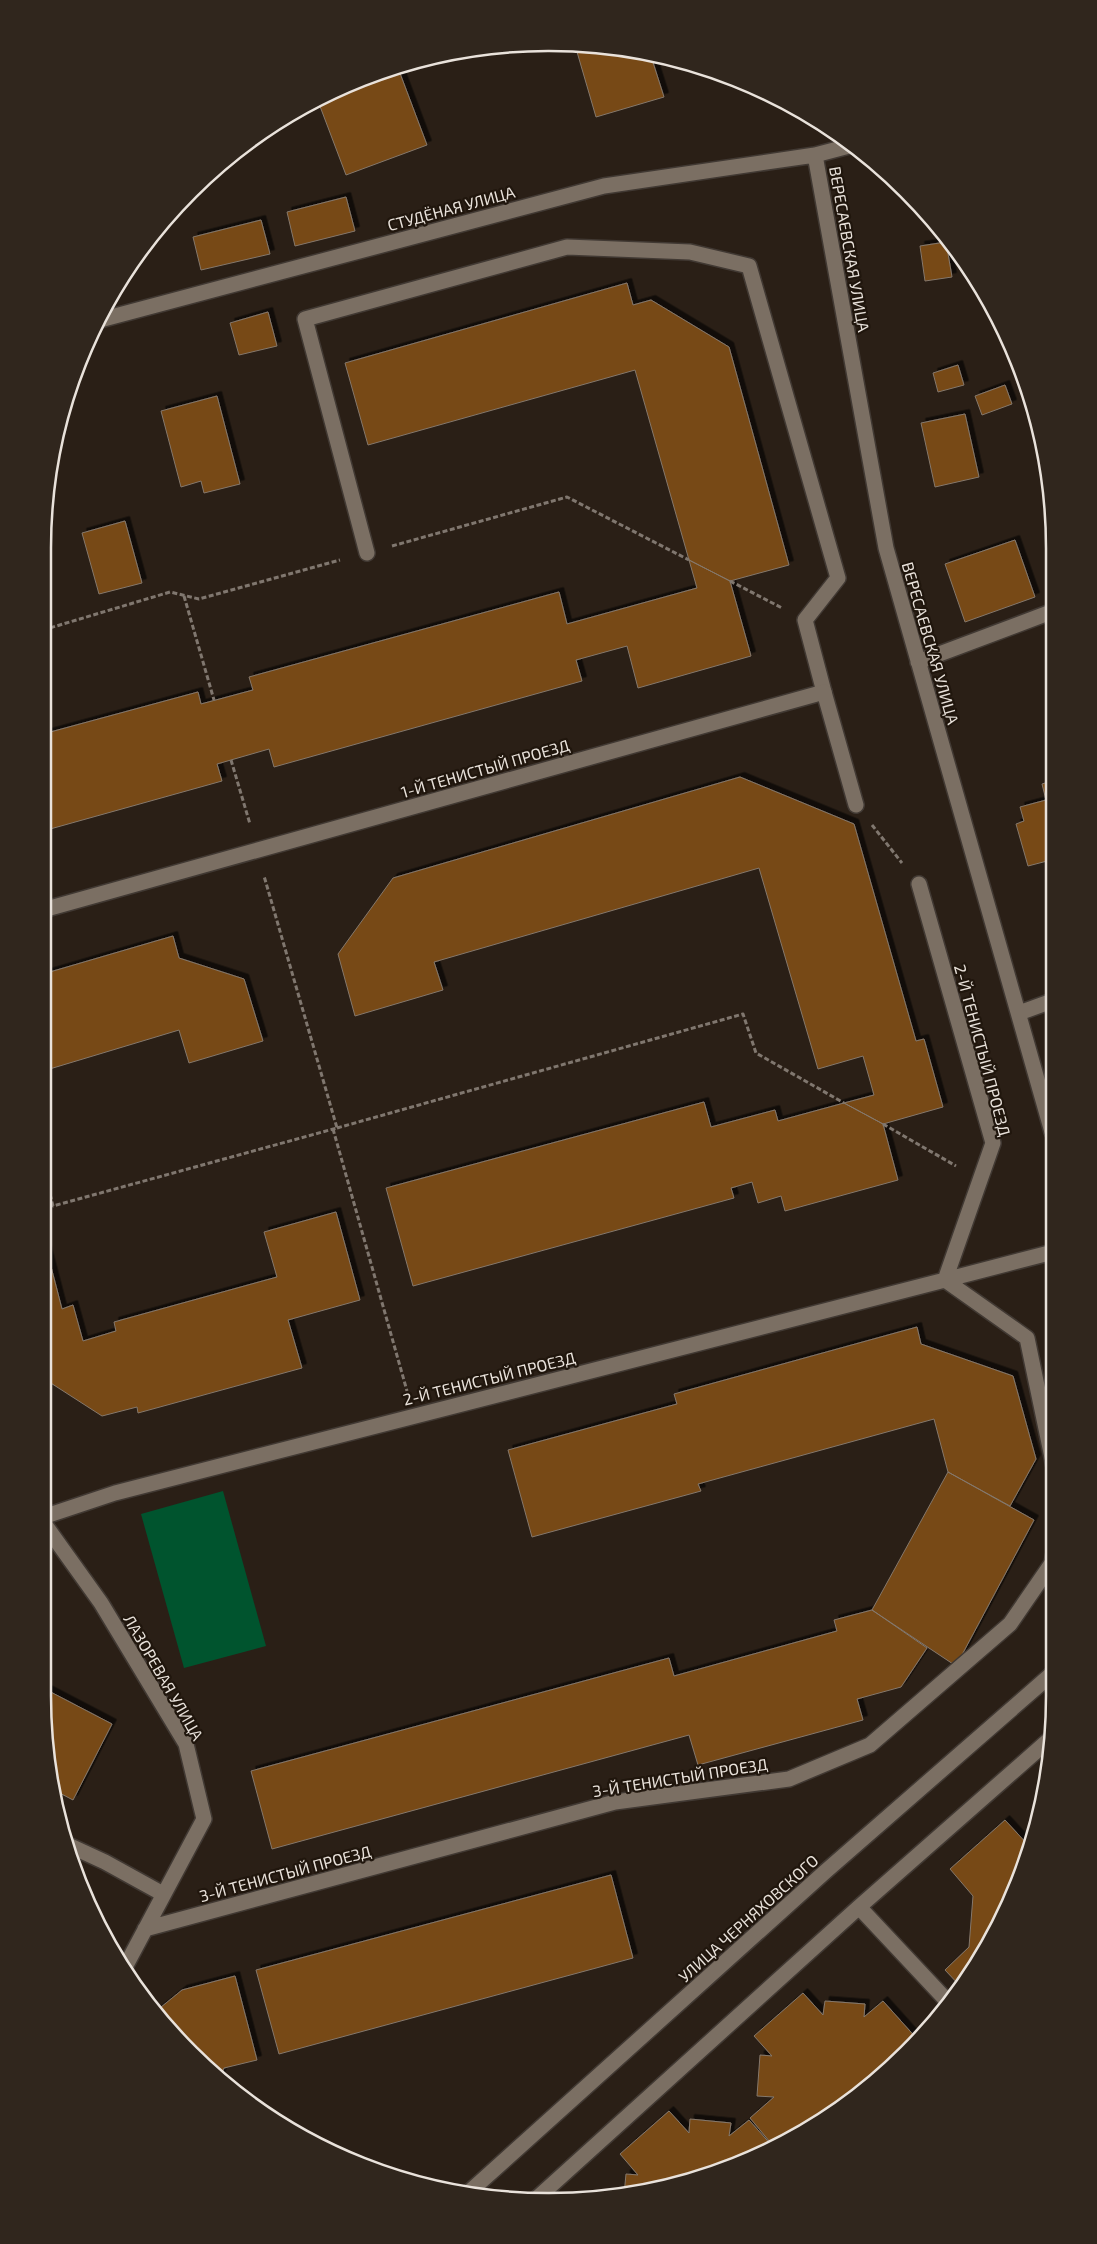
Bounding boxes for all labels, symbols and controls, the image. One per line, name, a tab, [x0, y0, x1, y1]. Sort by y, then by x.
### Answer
street label: ВЕРЕСАЕВСКАЯ УЛИЦА	[826, 165, 874, 333]
street label: СТУДЁНАЯ УЛИЦА	[385, 182, 517, 234]
street label: ВЕРЕСАЕВСКАЯ УЛИЦА	[899, 560, 963, 726]
street label: 1-Й ТЕНИСТЫЙ ПРОЕЗД	[399, 735, 571, 801]
street label: 2-Й ТЕНИСТЫЙ ПРОЕЗД	[951, 962, 1015, 1138]
street label: 2-Й ТЕНИСТЫЙ ПРОЕЗД	[401, 1347, 577, 1409]
street label: ЛАЗОРЕВАЯ УЛИЦА	[120, 1611, 208, 1743]
street label: 3-Й ТЕНИСТЫЙ ПРОЕЗД	[591, 1754, 769, 1800]
street label: 3-Й ТЕНИСТЫЙ ПРОЕЗД	[197, 1841, 373, 1905]
street label: УЛИЦА ЧЕРНЯХОВСКОГО	[674, 1850, 822, 1986]

